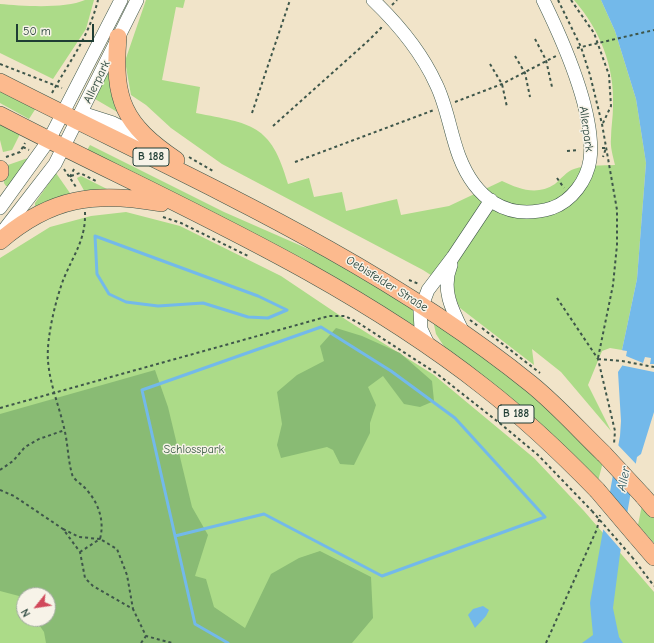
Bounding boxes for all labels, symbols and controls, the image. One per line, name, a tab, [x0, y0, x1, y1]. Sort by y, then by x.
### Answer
scale bar	[18, 16, 96, 42]
text: 50 m	[23, 24, 51, 38]
street label: Allerpark	[80, 58, 114, 106]
street label: Allerpark	[576, 105, 596, 153]
road number: B 188	[133, 148, 169, 166]
street label: Oebisfelder Straße	[343, 253, 431, 315]
road number: B 188	[498, 405, 534, 423]
park label: Schlosspark	[164, 443, 224, 457]
water label: Aller	[614, 465, 634, 493]
north arrow	[16, 587, 56, 627]
text: N	[19, 606, 33, 619]

